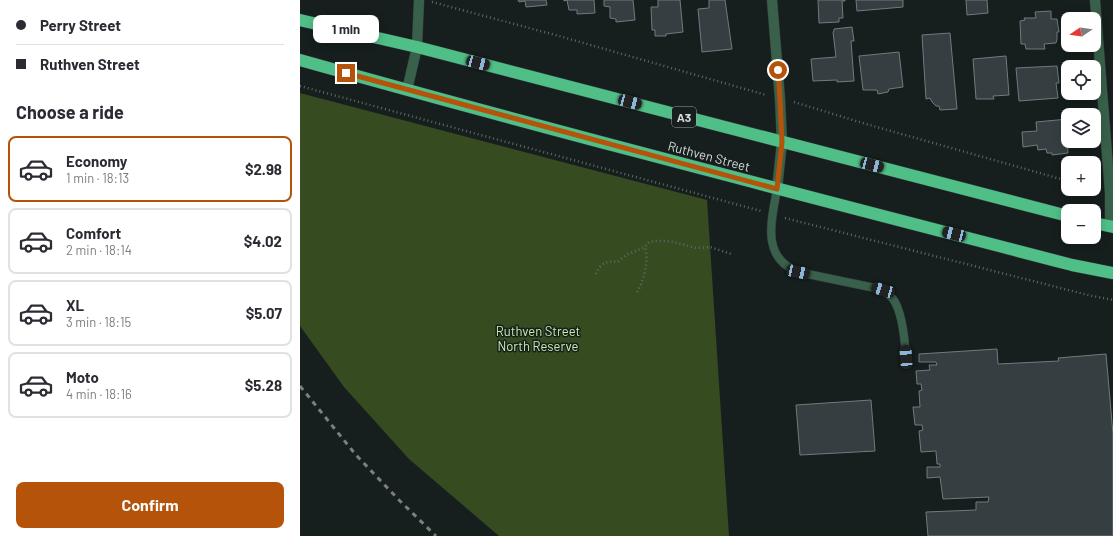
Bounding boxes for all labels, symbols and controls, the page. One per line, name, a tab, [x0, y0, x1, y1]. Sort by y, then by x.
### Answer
north arrow	[1061, 12, 1101, 52]
map controls	[1061, 12, 1101, 244]
callout: 1 min	[313, 15, 379, 43]
text: Perry Street	[40, 16, 121, 34]
text: 1 min	[332, 21, 360, 37]
car	[465, 54, 491, 72]
text: Ruthven Street	[40, 55, 140, 73]
button: locate	[1061, 60, 1101, 100]
route start	[769, 61, 787, 79]
route end	[337, 64, 355, 82]
car	[617, 93, 643, 111]
text: Choose a ride	[16, 101, 124, 123]
road number: A3	[672, 107, 696, 127]
button: layers	[1061, 108, 1101, 148]
street label: Ruthven Street	[666, 137, 752, 175]
icon: car	[18, 151, 54, 187]
text: Economy	[66, 152, 127, 170]
car	[859, 156, 885, 174]
button: +	[1061, 156, 1101, 196]
text: $2.98	[245, 160, 282, 178]
text: 1 min · 18:13	[66, 170, 129, 186]
button: −	[1061, 204, 1101, 244]
icon: car	[18, 223, 54, 259]
text: Comfort	[66, 224, 121, 242]
car	[941, 225, 967, 243]
text: $4.02	[244, 232, 282, 250]
text: 2 min · 18:14	[66, 242, 132, 258]
car	[785, 264, 811, 280]
car	[870, 281, 896, 299]
icon: car	[18, 295, 54, 331]
text: XL	[66, 296, 84, 314]
text: $5.07	[246, 304, 282, 322]
text: 3 min · 18:15	[66, 314, 131, 330]
park label: Ruthven Street North Reserve	[496, 323, 580, 354]
car	[899, 345, 913, 369]
icon: car	[18, 367, 54, 403]
text: Moto	[66, 368, 99, 386]
text: $5.28	[245, 376, 282, 394]
text: 4 min · 18:16	[66, 386, 132, 402]
button: Confirm	[16, 482, 284, 528]

